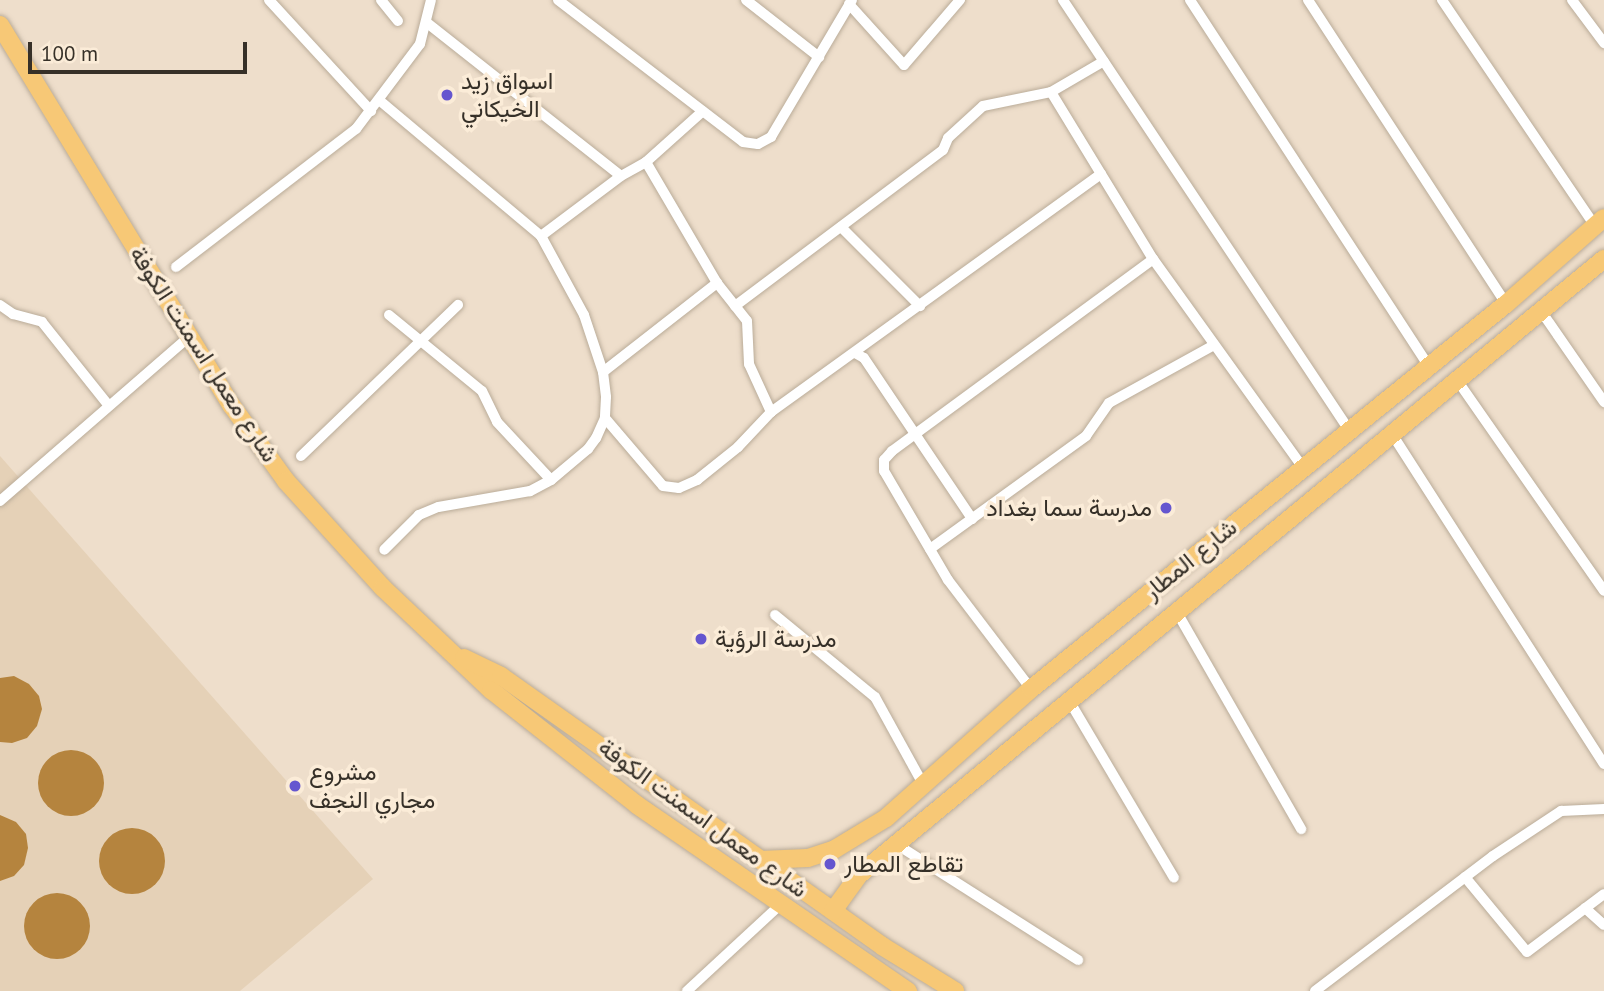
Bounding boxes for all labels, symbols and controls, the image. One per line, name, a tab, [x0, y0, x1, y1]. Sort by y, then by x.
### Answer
scale bar	[32, 28, 250, 72]
text: 100 m	[41, 40, 98, 67]
place label: اسواق زيد الخيكاني	[461, 67, 553, 123]
marker: اسواق زيد الخيكاني	[439, 87, 455, 103]
street label: شارع معمل اسمنت الكوفة	[123, 241, 285, 467]
place label: مدرسة سما بغداد	[986, 494, 1152, 522]
marker: مدرسة سما بغداد	[1158, 500, 1174, 516]
street label: شارع المطار	[1138, 513, 1242, 605]
place label: مدرسة الرؤية	[715, 625, 837, 653]
marker: مدرسة الرؤية	[693, 631, 709, 647]
street label: شارع معمل اسمنت الكوفة	[593, 732, 813, 904]
place label: مشروع مجاري النجف	[309, 758, 435, 814]
marker: مشروع مجاري النجف	[287, 778, 303, 794]
place label: تقاطع المطار	[844, 850, 964, 878]
marker: تقاطع المطار	[822, 856, 838, 872]

